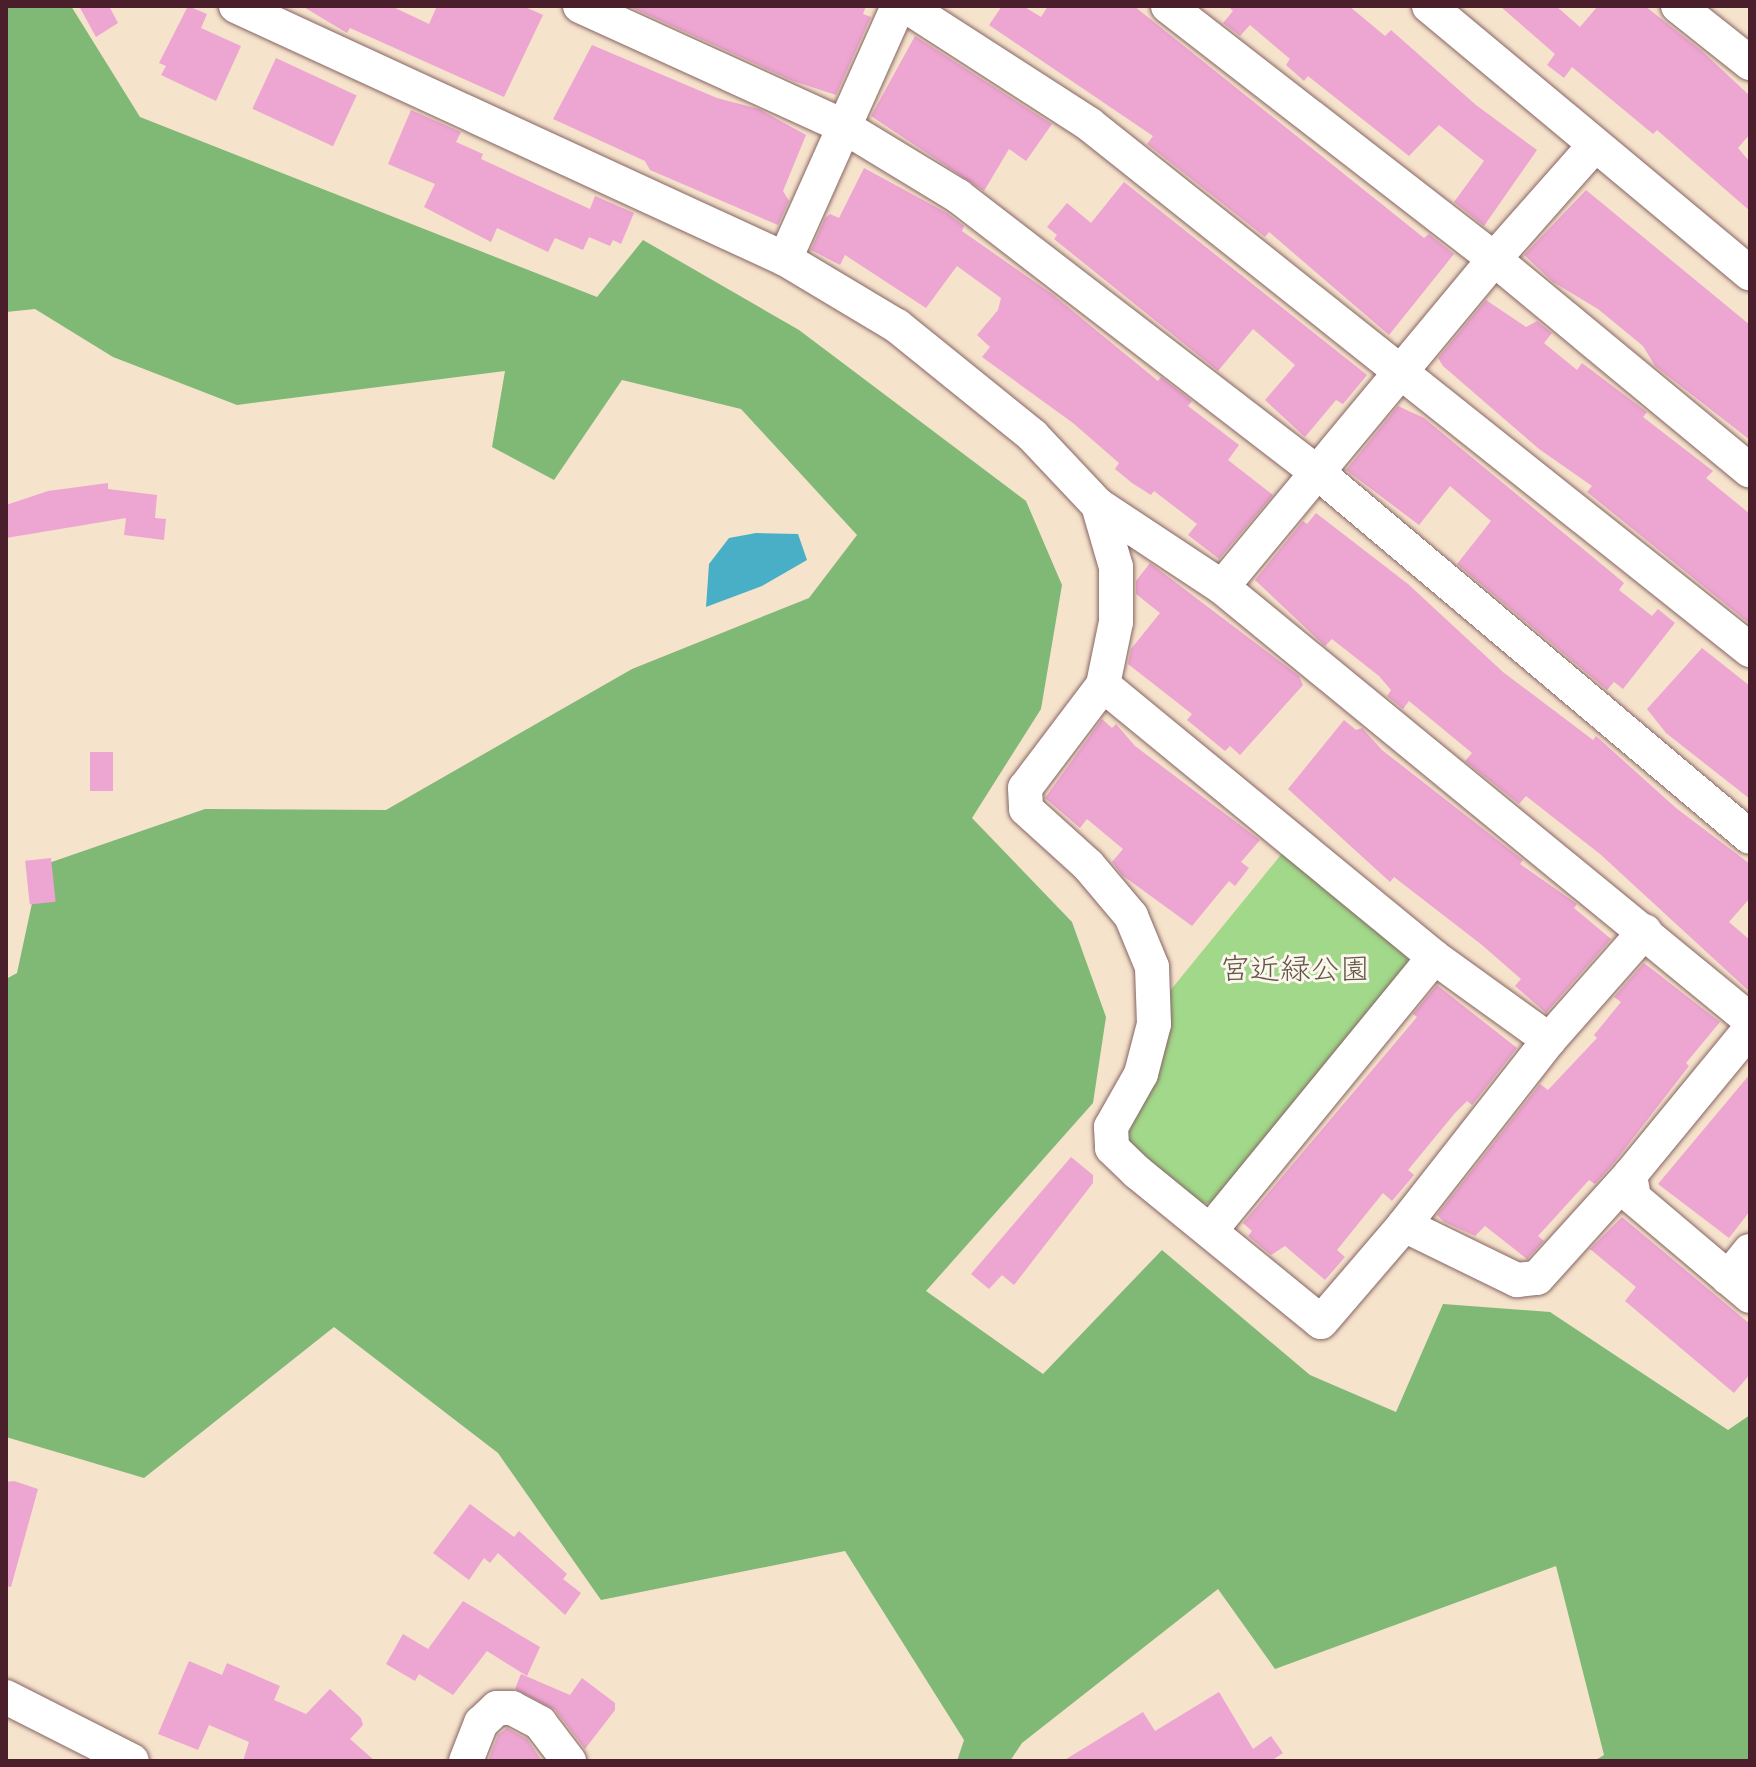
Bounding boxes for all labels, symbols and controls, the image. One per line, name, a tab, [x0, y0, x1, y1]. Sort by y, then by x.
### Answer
park label: 宮近緑公園	[1220, 956, 1370, 992]

